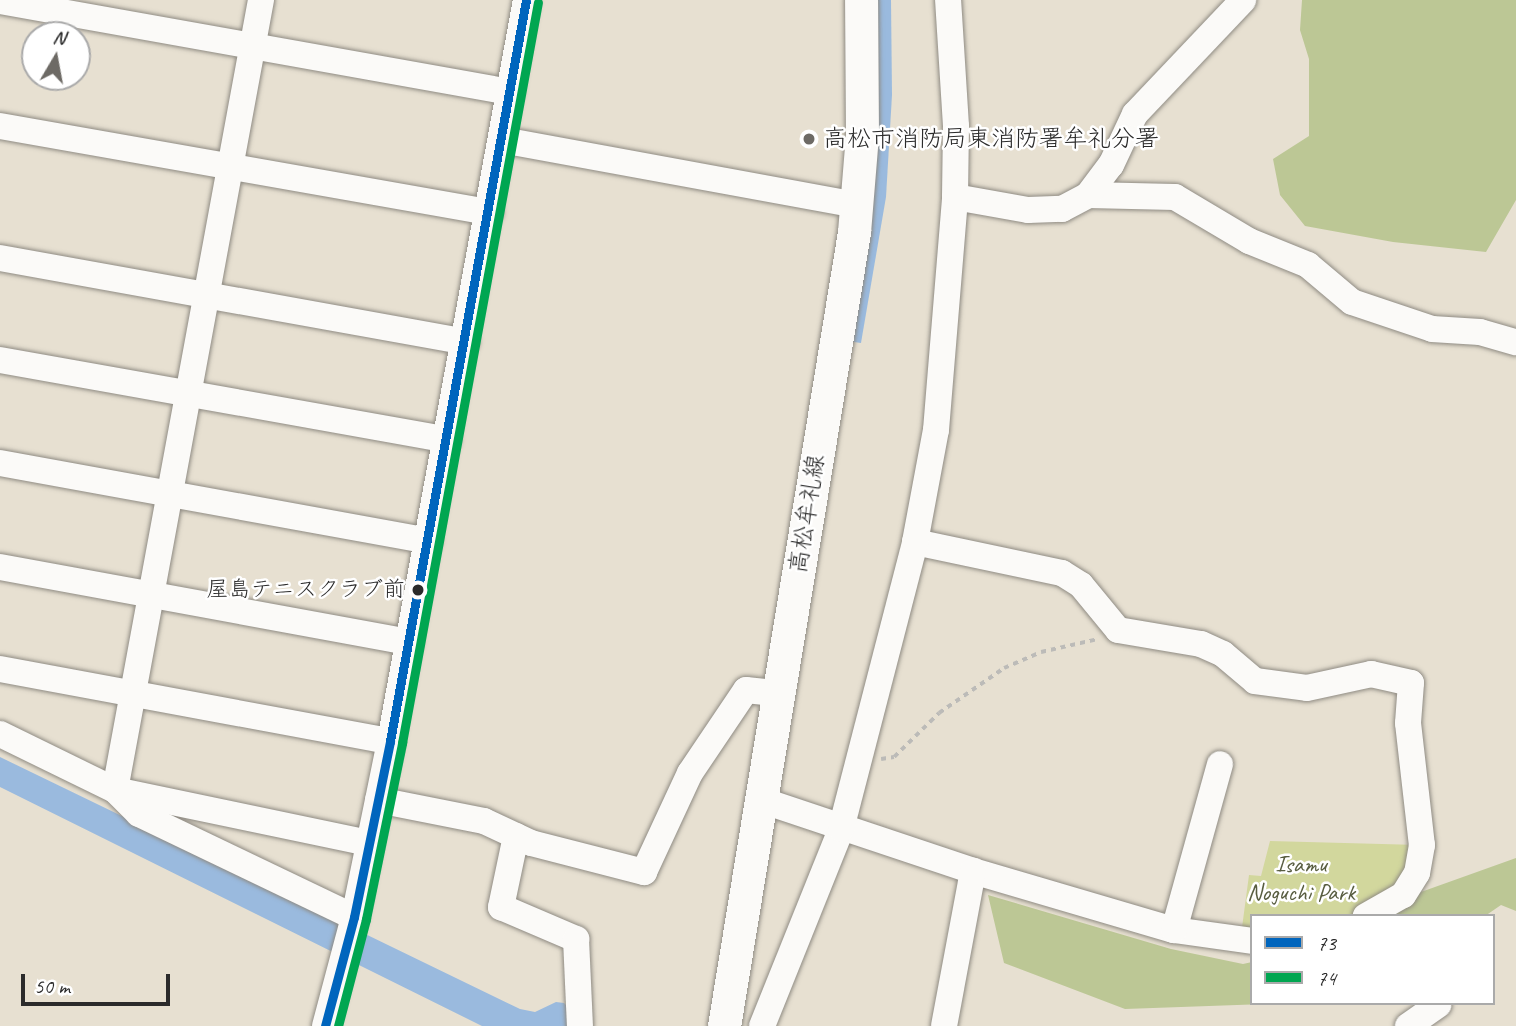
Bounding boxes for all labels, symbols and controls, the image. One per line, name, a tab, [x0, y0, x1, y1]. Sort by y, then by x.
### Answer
north arrow	[21, 21, 91, 91]
text: N	[51, 24, 67, 50]
place label: 高松市消防局東消防署牟礼分署	[823, 125, 1159, 153]
marker: 高松市消防局東消防署牟礼分署	[801, 131, 817, 147]
street label: 高松牟礼線	[783, 452, 831, 576]
place label: 屋島テニスクラブ前	[207, 577, 405, 603]
marker: 屋島テニスクラブ前	[411, 583, 425, 597]
park label: Isamu Noguchi Park	[1247, 851, 1355, 907]
legend	[1250, 914, 1495, 1005]
text: 73	[1317, 930, 1336, 956]
scale bar	[24, 960, 173, 1004]
text: 74	[1317, 965, 1336, 991]
text: 50 m	[34, 973, 70, 999]

